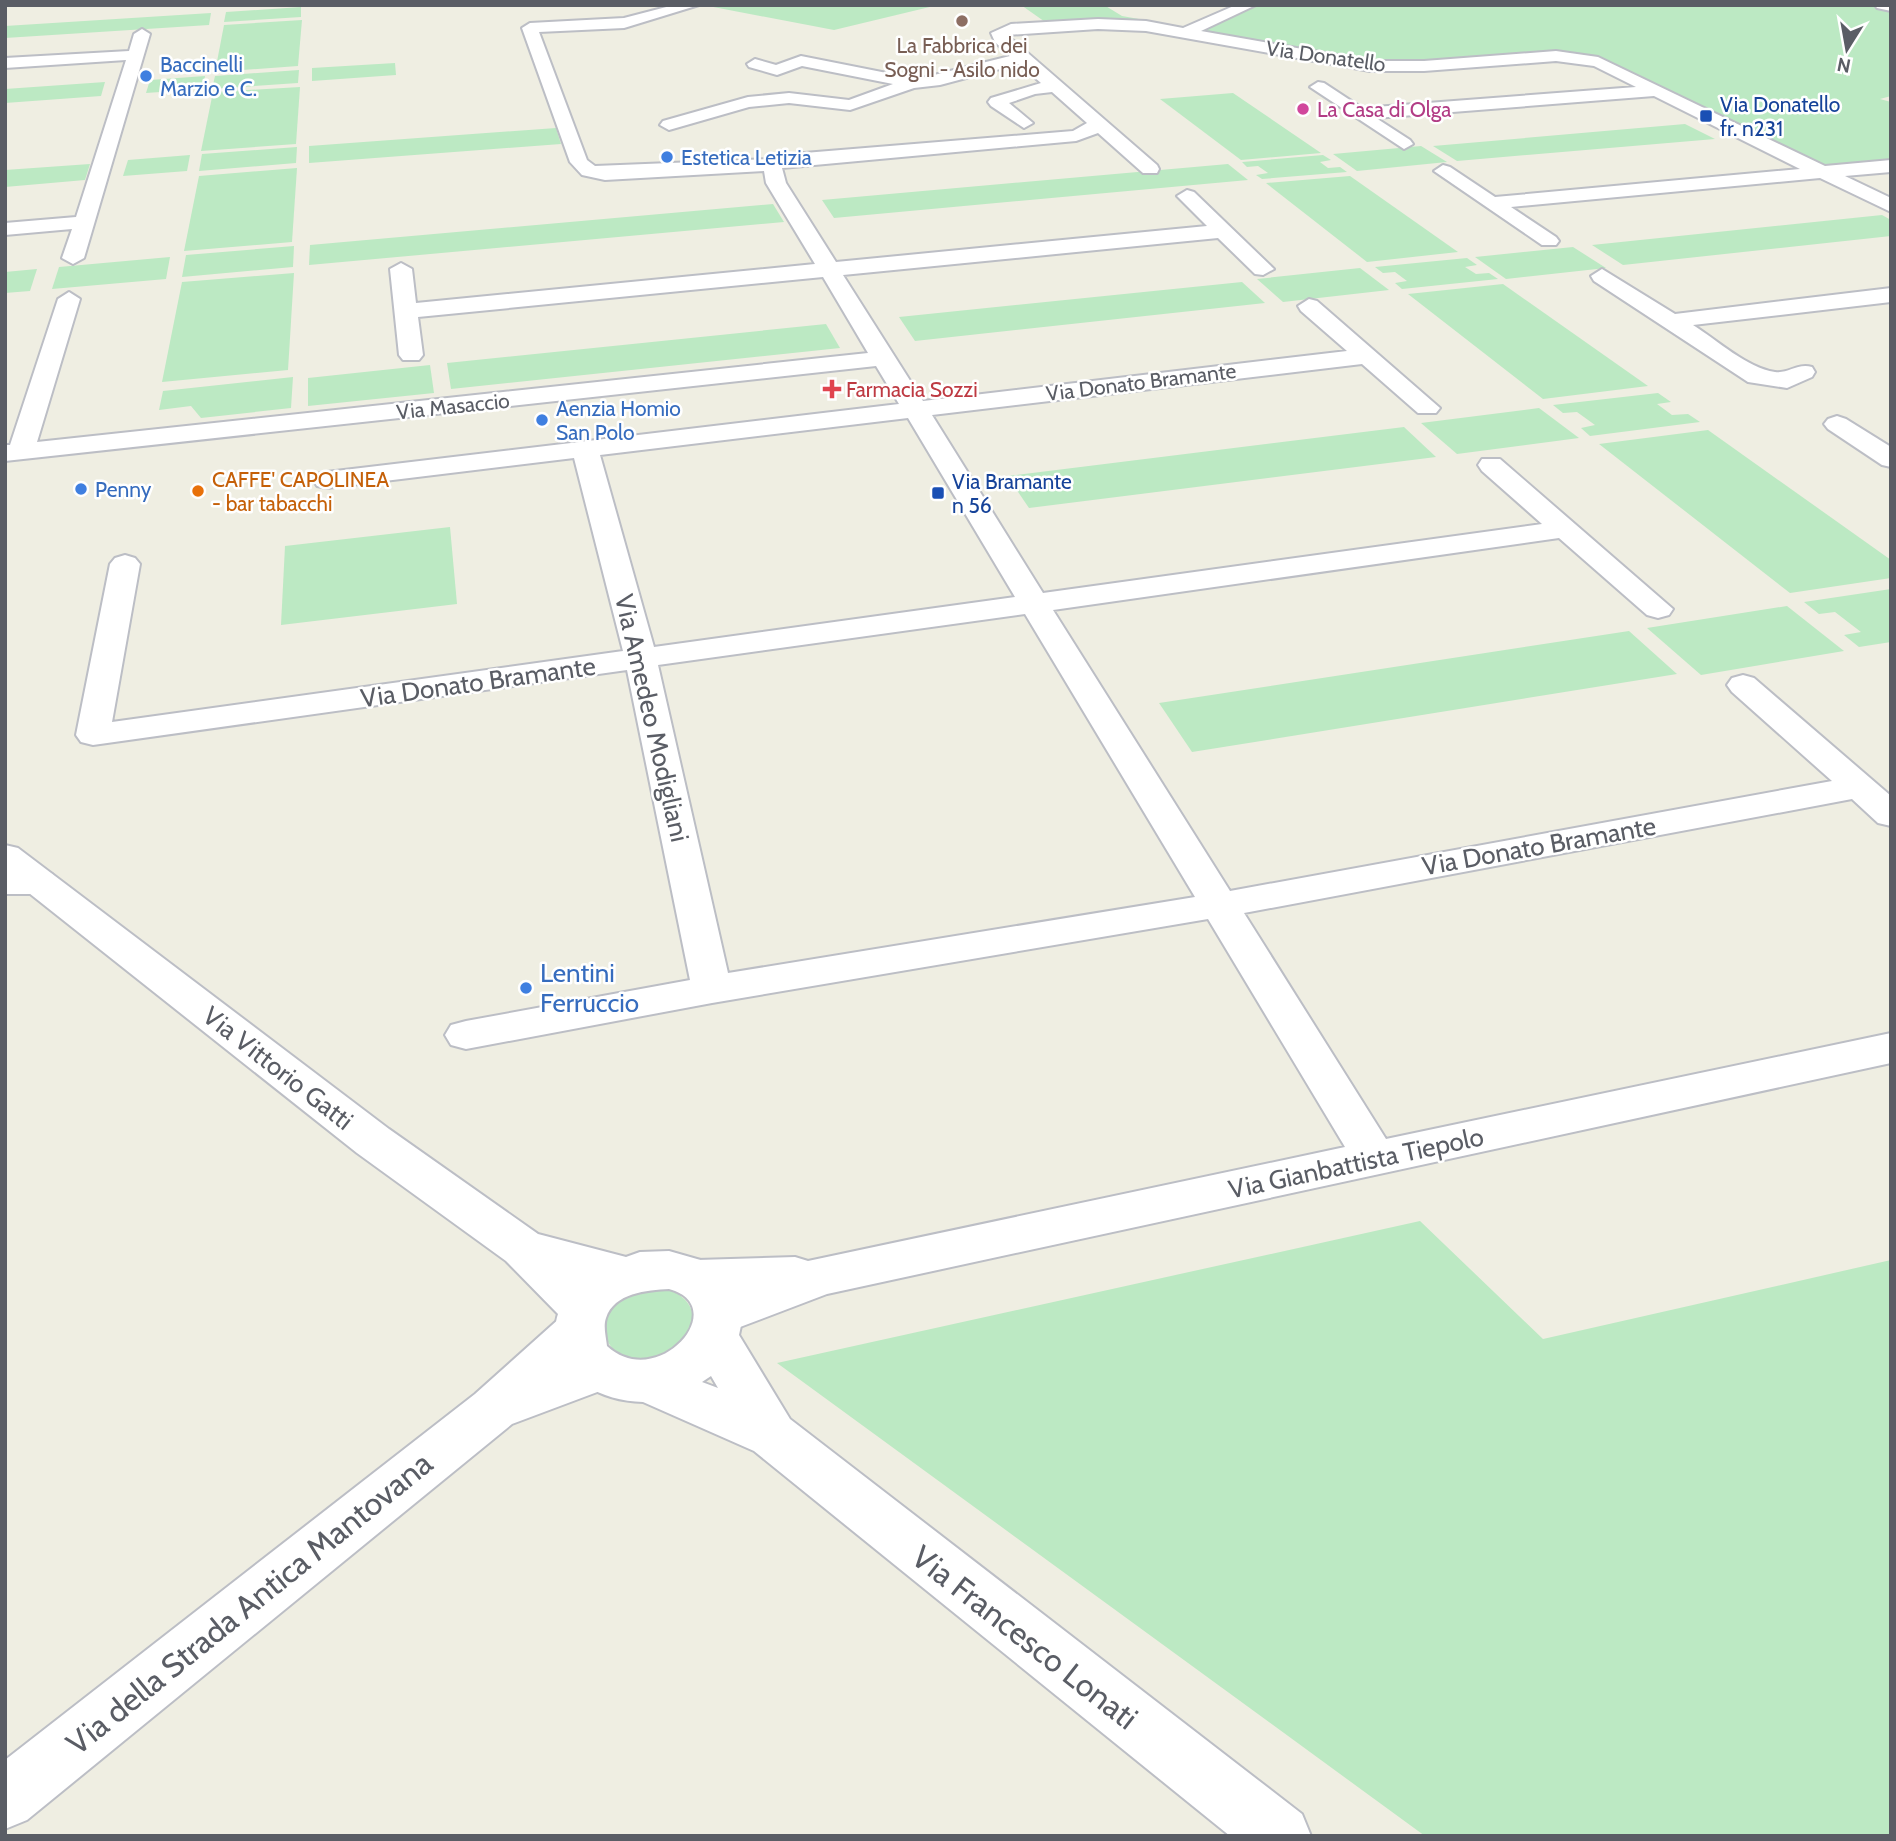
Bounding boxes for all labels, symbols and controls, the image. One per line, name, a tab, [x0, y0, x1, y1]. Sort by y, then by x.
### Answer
marker: La Fabbrica dei Sogni - Asilo nido	[954, 13, 970, 29]
north arrow	[1812, 14, 1882, 84]
place label: La Fabbrica dei Sogni - Asilo nido	[884, 33, 1040, 82]
street label: Via Donatello	[1265, 35, 1387, 77]
place label: Baccinelli Marzio e C.	[160, 52, 257, 101]
text: N	[1835, 53, 1853, 78]
marker: Baccinelli Marzio e C.	[138, 68, 154, 84]
place label: Via Donatello fr. n231	[1720, 92, 1840, 141]
place label: La Casa di Olga	[1317, 97, 1451, 122]
marker: La Casa di Olga	[1295, 101, 1311, 117]
marker: Via Donatello fr. n231	[1698, 108, 1714, 124]
place label: Estetica Letizia	[681, 145, 812, 170]
marker: Estetica Letizia	[659, 149, 675, 165]
street label: Via Donato Bramante	[1045, 358, 1238, 406]
place label: Farmacia Sozzi	[846, 377, 978, 402]
marker: Farmacia Sozzi	[824, 381, 840, 397]
street label: Via Masaccio	[395, 388, 511, 424]
place label: Aenzia Homio San Polo	[556, 396, 681, 445]
marker: Aenzia Homio San Polo	[534, 412, 550, 428]
place label: CAFFE' CAPOLINEA - bar tabacchi	[212, 467, 389, 516]
place label: Via Bramante n 56	[952, 469, 1072, 518]
place label: Penny	[95, 477, 152, 502]
marker: Penny	[73, 481, 89, 497]
marker: CAFFE' CAPOLINEA - bar tabacchi	[190, 483, 206, 499]
marker: Via Bramante n 56	[930, 485, 946, 501]
street label: Via Amedeo Modigliani	[608, 591, 696, 845]
street label: Via Donato Bramante	[358, 650, 598, 714]
street label: Via Donato Bramante	[1420, 810, 1658, 882]
place label: Lentini Ferruccio	[540, 957, 639, 1019]
marker: Lentini Ferruccio	[518, 980, 534, 996]
street label: Via Vittorio Gatti	[197, 999, 359, 1137]
street label: Via Gianbattista Tiepolo	[1226, 1120, 1486, 1206]
street label: Via della Strada Antica Mantovana	[58, 1443, 440, 1763]
street label: Via Francesco Lonati	[904, 1537, 1146, 1737]

